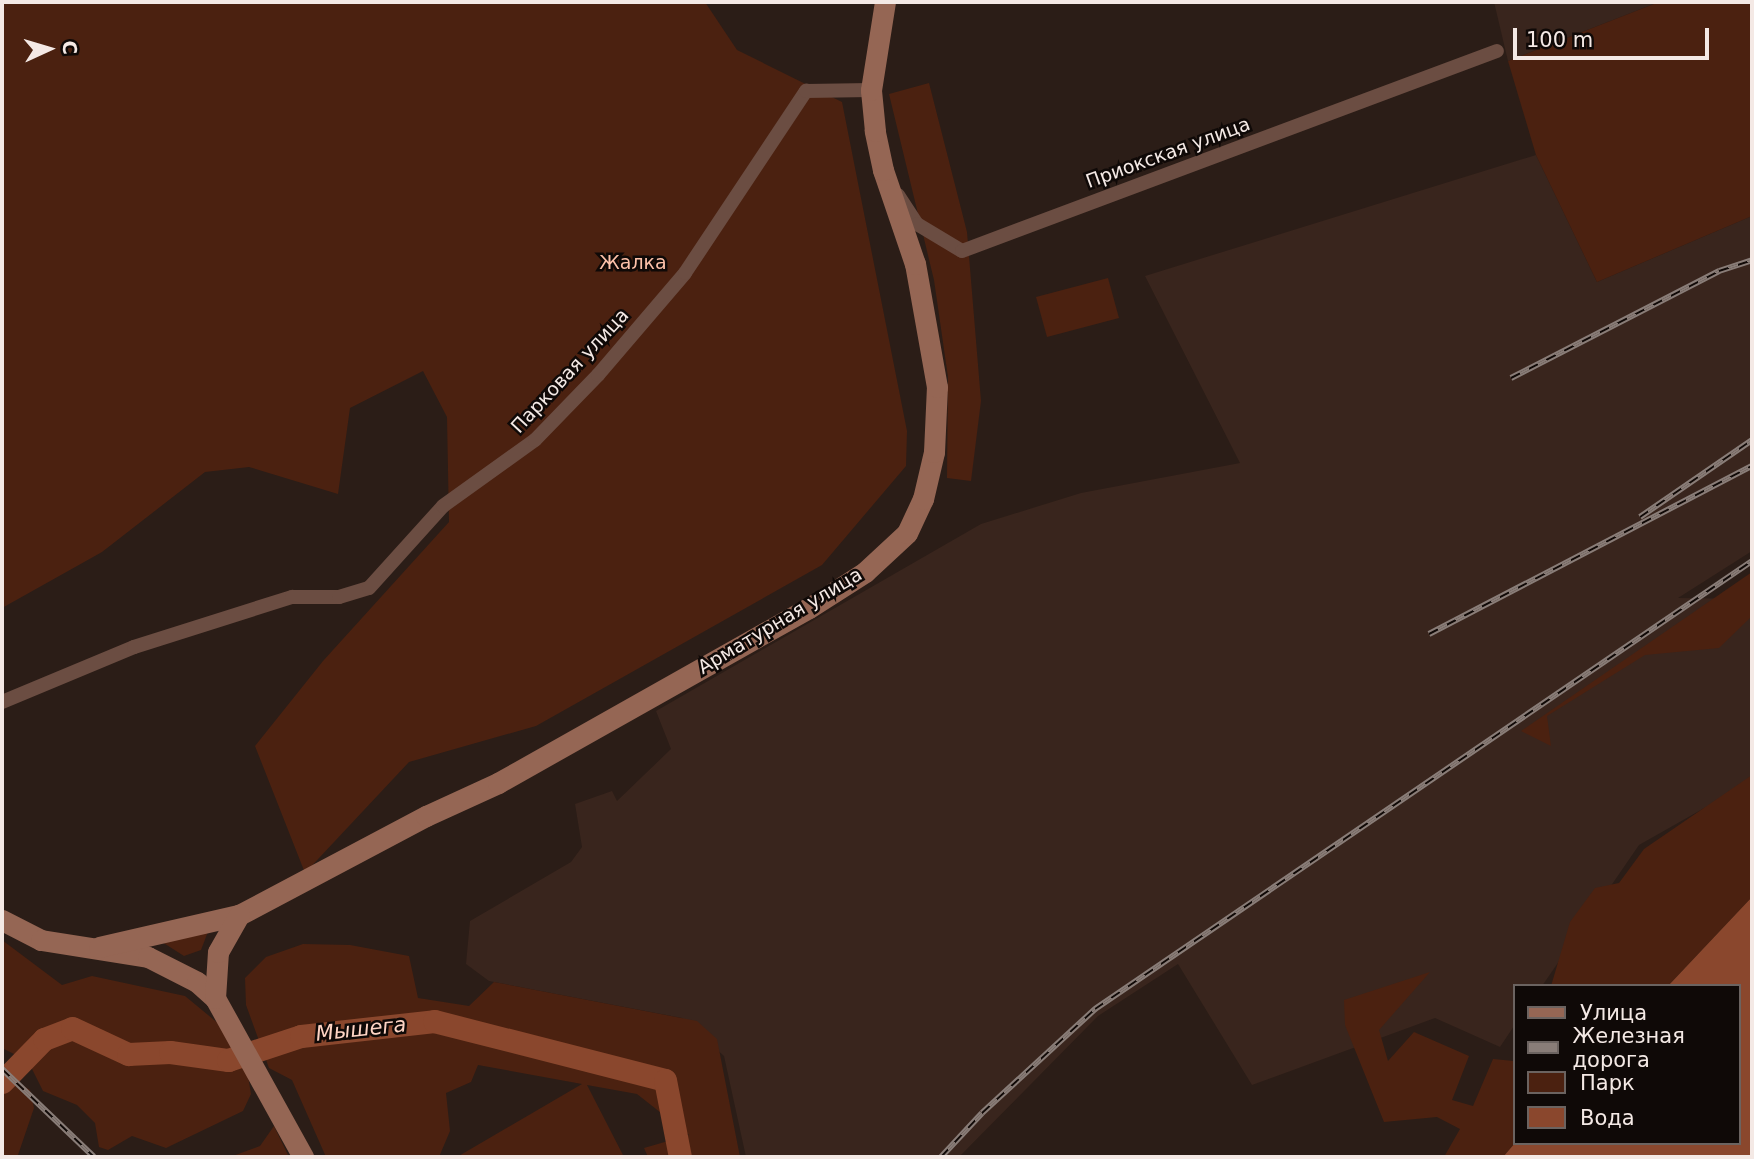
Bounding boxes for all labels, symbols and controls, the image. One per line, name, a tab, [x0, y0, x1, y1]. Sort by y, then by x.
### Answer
north arrow	[14, 14, 84, 84]
scale bar	[1516, 14, 1712, 58]
text: 100 m	[1526, 28, 1593, 52]
text: С	[58, 40, 81, 55]
street label: Приокская улица	[1083, 113, 1253, 193]
park label: Жалка	[599, 252, 667, 274]
street label: Парковая улица	[507, 304, 633, 438]
street label: Арматурная улица	[694, 563, 866, 679]
legend	[1512, 984, 1740, 1145]
text: Улица	[1580, 1001, 1647, 1025]
water label: Мышега	[315, 1012, 407, 1046]
text: Железная дорога	[1573, 1024, 1685, 1072]
text: Парк	[1580, 1071, 1635, 1095]
text: Вода	[1580, 1106, 1635, 1130]

